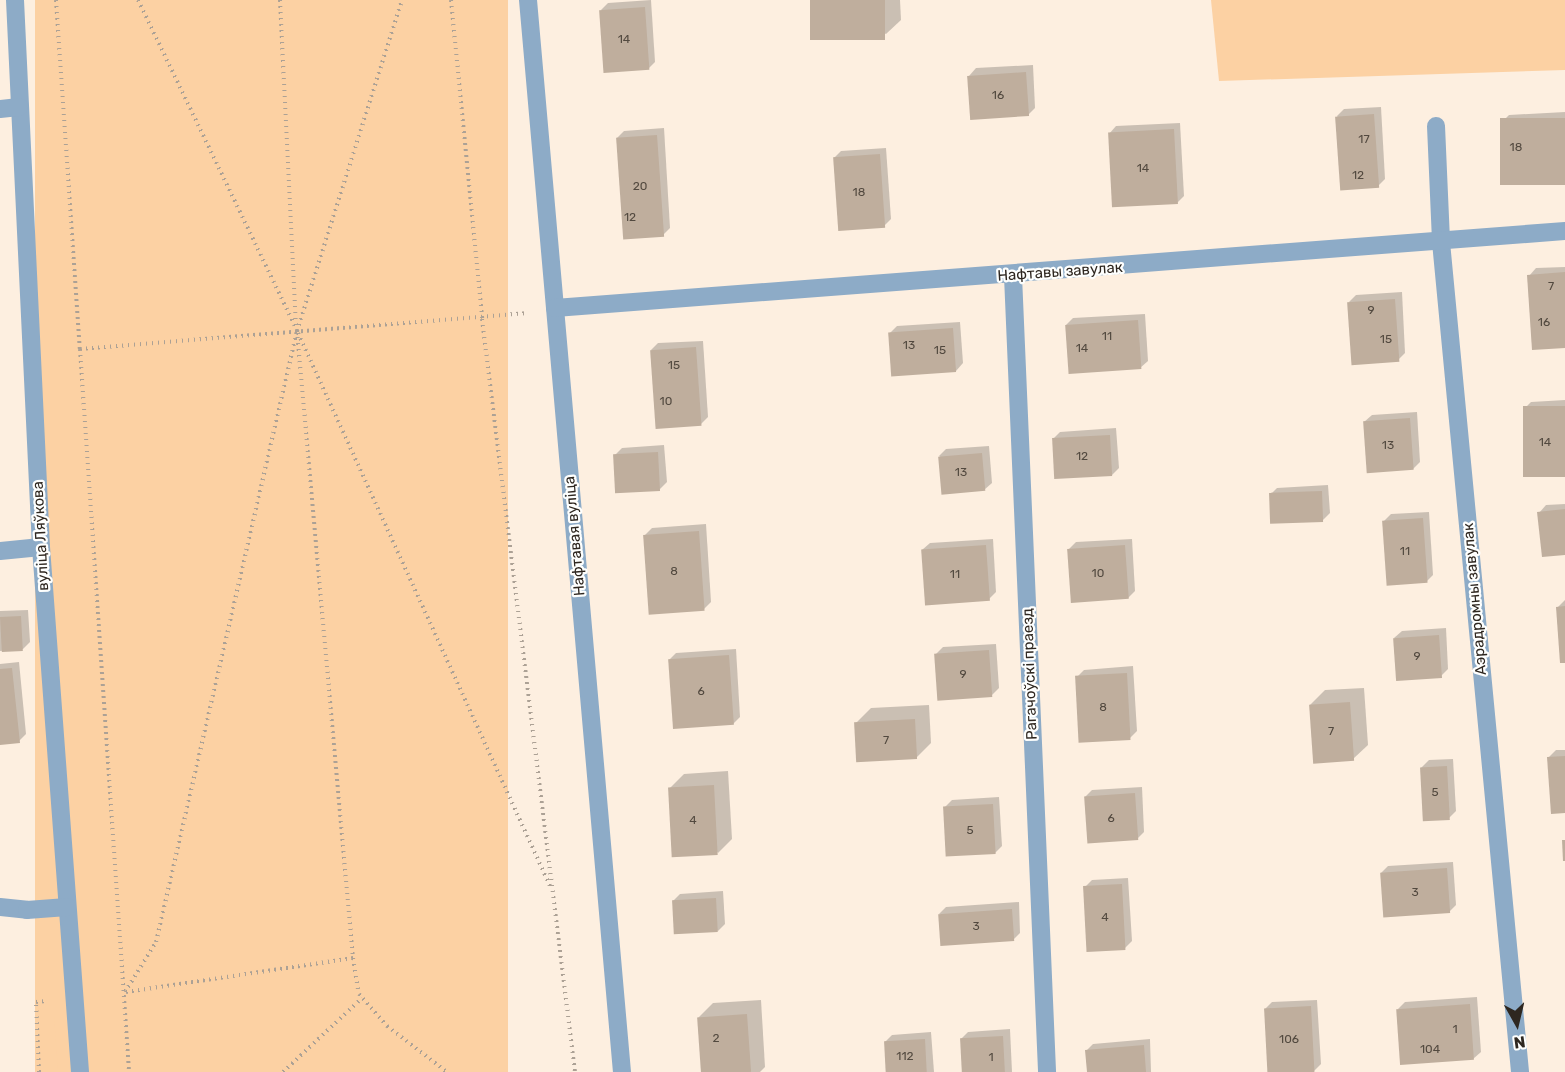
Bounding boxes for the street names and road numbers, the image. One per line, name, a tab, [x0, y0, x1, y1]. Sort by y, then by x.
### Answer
street label: Нафтавы завулак	[997, 259, 1123, 285]
street label: Нафтавая вуліца	[561, 475, 589, 597]
street label: вуліца Ляўкова	[29, 481, 53, 591]
street label: Аэрадромны завулак	[1459, 522, 1491, 676]
street label: Рагачоўскі праезд	[1019, 608, 1041, 740]

